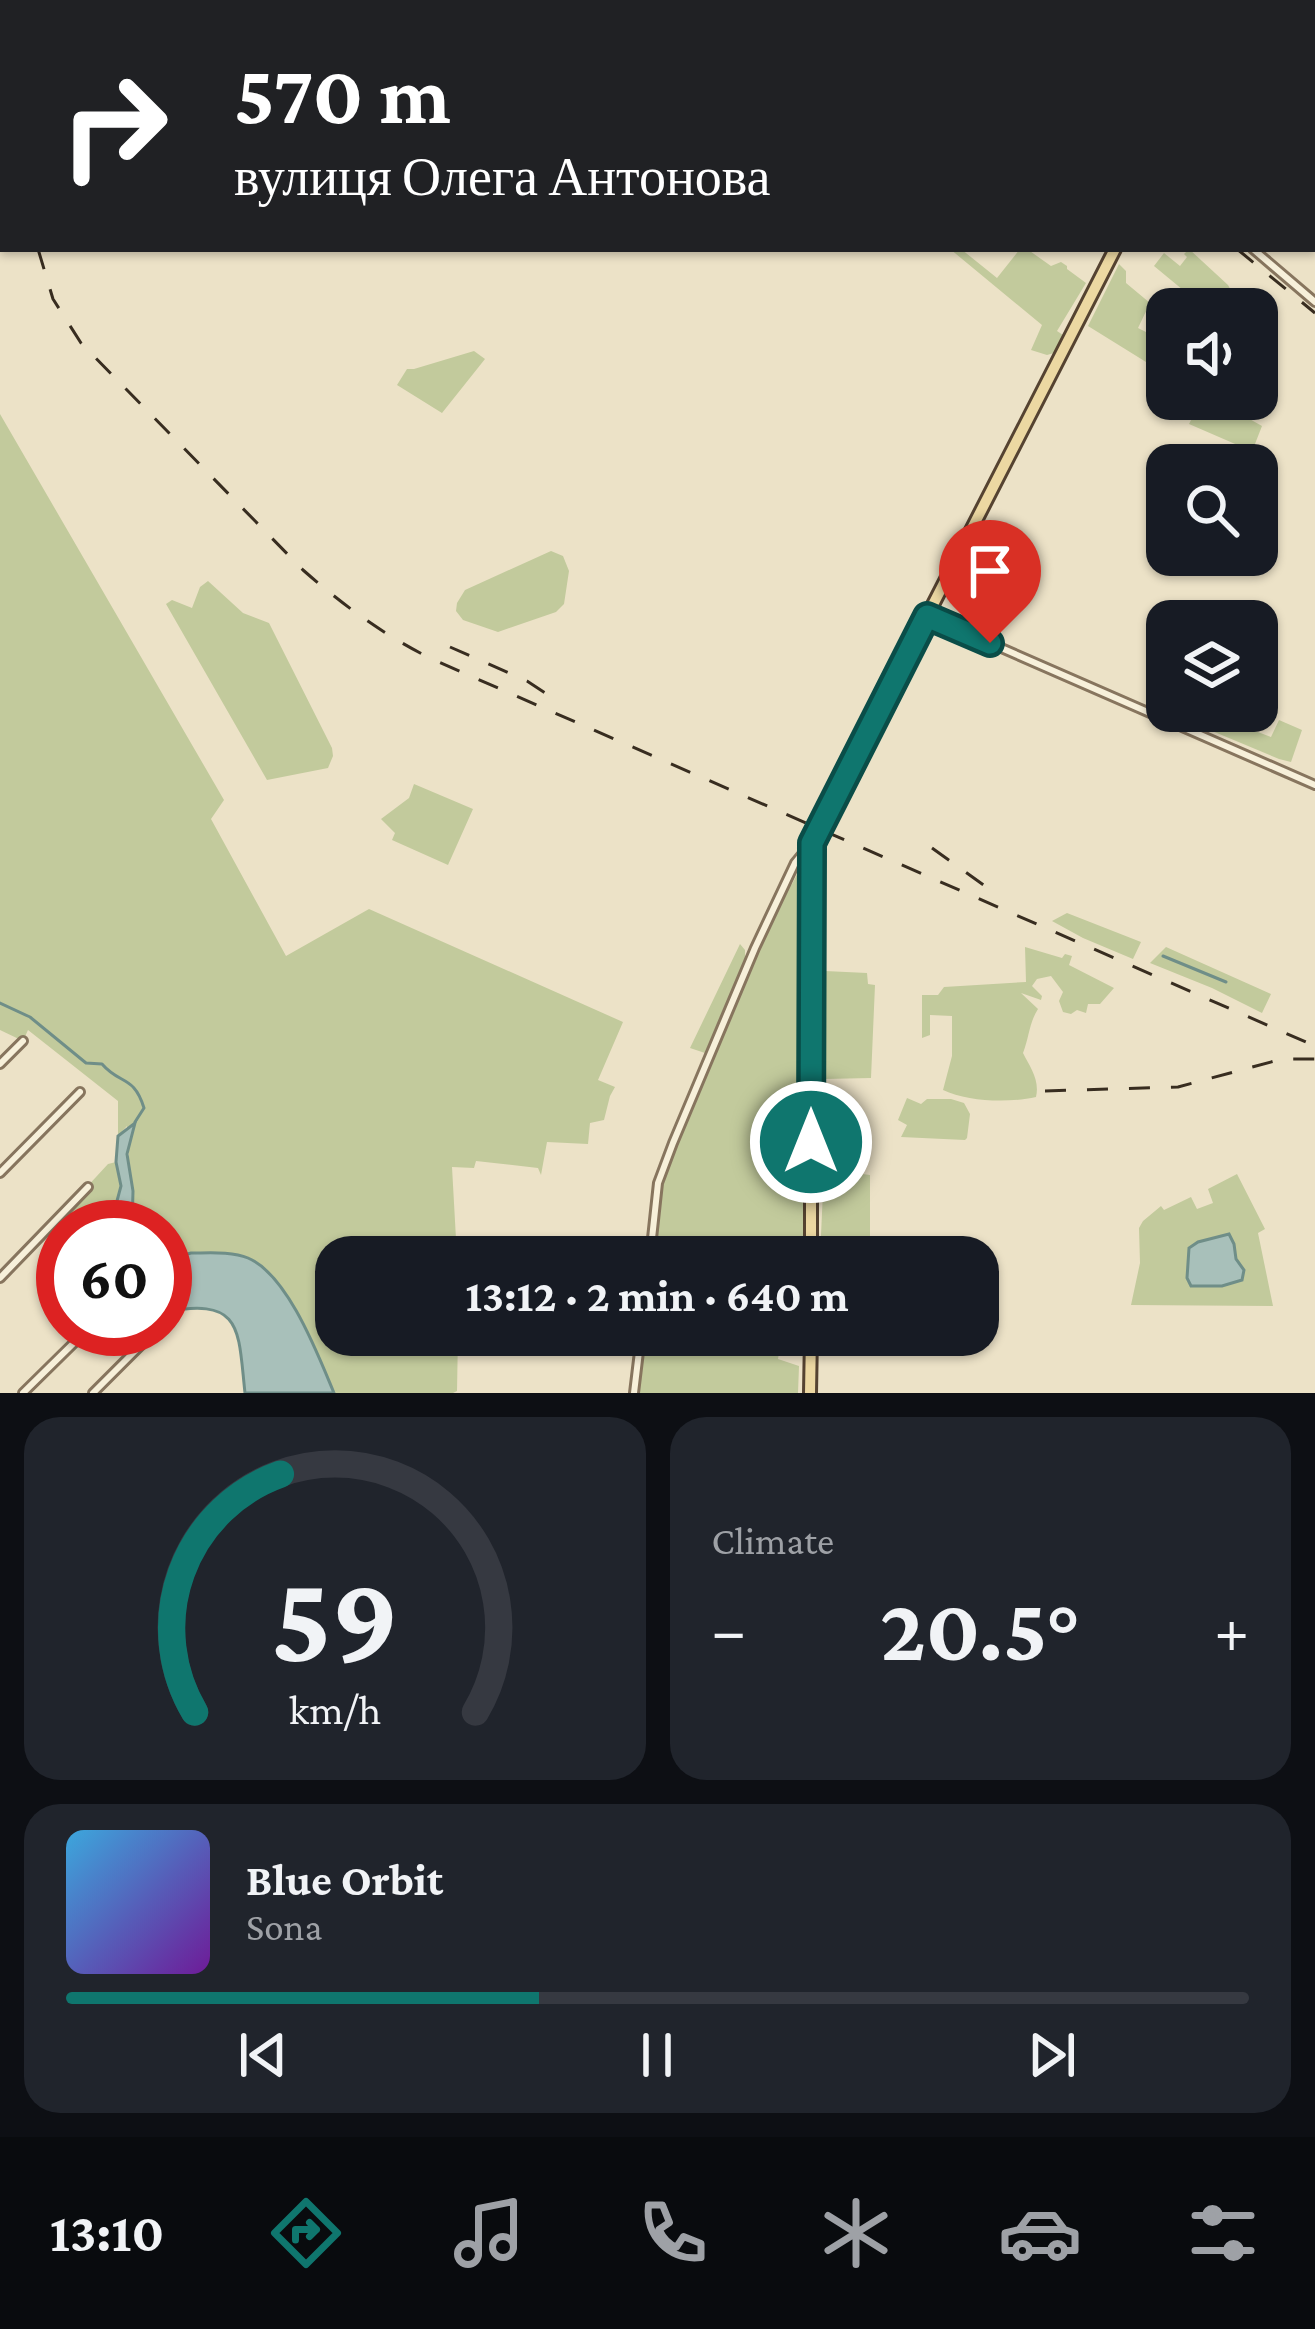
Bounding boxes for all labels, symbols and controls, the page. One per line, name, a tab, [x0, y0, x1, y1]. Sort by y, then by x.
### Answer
icon: right	[36, 48, 192, 204]
text: 570 m	[234, 48, 451, 141]
text: вулиця Олега Антонова	[234, 147, 771, 207]
map controls	[1146, 288, 1278, 732]
button: sound	[1146, 288, 1278, 420]
button: search	[1146, 444, 1278, 576]
pin	[939, 520, 1041, 643]
icon: arrive	[957, 538, 1023, 604]
button: layers	[1146, 600, 1278, 732]
position arrow	[748, 1079, 874, 1205]
speed limit sign: 60	[36, 1200, 192, 1356]
text: 13:12 · 2 min · 640 m	[465, 1271, 849, 1321]
text: Climate	[712, 1519, 834, 1562]
text: 59	[271, 1549, 399, 1688]
text: 20.5°	[880, 1579, 1081, 1679]
text: −	[712, 1593, 746, 1666]
text: +	[1214, 1593, 1249, 1666]
text: km/h	[289, 1685, 381, 1732]
text: Blue Orbit	[246, 1855, 443, 1905]
text: Sona	[246, 1905, 323, 1948]
icon: previous	[230, 2022, 296, 2088]
icon: pause	[624, 2022, 690, 2088]
icon: next	[1019, 2022, 1085, 2088]
icon: directions	[264, 2191, 348, 2275]
icon: music	[447, 2191, 531, 2275]
icon: phone	[631, 2191, 715, 2275]
icon: climate	[814, 2191, 898, 2275]
icon: car	[998, 2191, 1082, 2275]
icon: filters	[1181, 2191, 1265, 2275]
text: 13:10	[50, 2203, 164, 2263]

